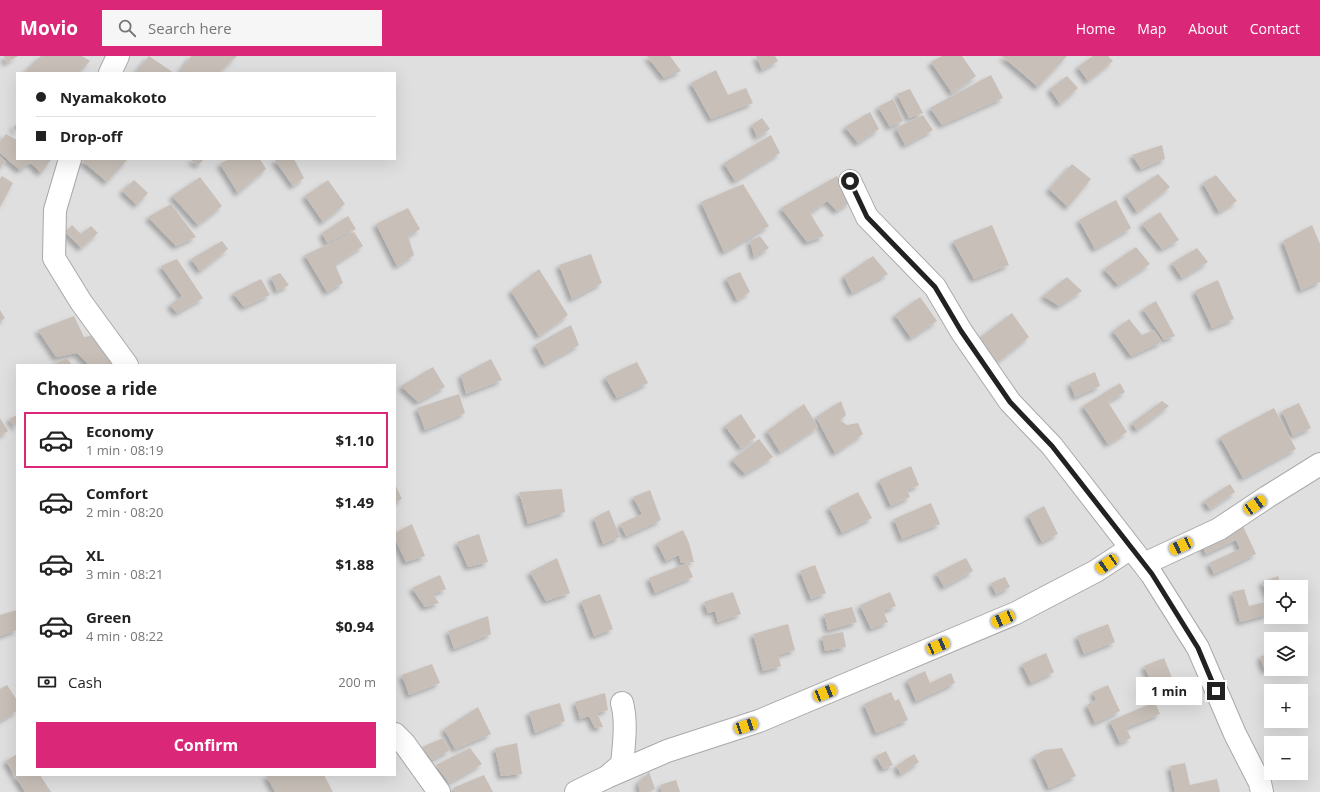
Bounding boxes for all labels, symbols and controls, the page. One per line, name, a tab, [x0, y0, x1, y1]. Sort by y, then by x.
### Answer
search box	[102, 10, 382, 46]
text: Movio	[20, 15, 78, 41]
icon: search	[116, 17, 138, 39]
text: Search here	[148, 18, 232, 38]
text: Home	[1076, 19, 1115, 38]
text: Map	[1137, 19, 1166, 38]
text: About	[1188, 19, 1228, 38]
text: Contact	[1250, 19, 1300, 38]
text: Nyamakokoto	[60, 87, 167, 107]
text: Drop-off	[60, 126, 122, 146]
route start	[841, 172, 859, 190]
text: Choose a ride	[36, 376, 157, 400]
text: Economy	[86, 421, 154, 441]
icon: car	[38, 422, 74, 458]
text: $1.10	[335, 430, 374, 450]
text: 1 min · 08:19	[86, 441, 163, 459]
text: Comfort	[86, 483, 148, 503]
icon: car	[38, 484, 74, 520]
text: $1.49	[335, 492, 374, 512]
car	[1242, 493, 1268, 517]
text: 2 min · 08:20	[86, 503, 163, 521]
car	[1168, 535, 1194, 557]
text: XL	[86, 545, 104, 565]
icon: car	[38, 546, 74, 582]
car	[1094, 552, 1120, 576]
text: $1.88	[335, 554, 374, 574]
text: 3 min · 08:21	[86, 565, 163, 583]
map controls	[1264, 580, 1308, 780]
button: locate	[1264, 580, 1308, 624]
text: Green	[86, 607, 131, 627]
icon: car	[38, 608, 74, 644]
car	[990, 609, 1016, 629]
text: $0.94	[335, 616, 374, 636]
text: 4 min · 08:22	[86, 627, 163, 645]
button: layers	[1264, 632, 1308, 676]
car	[925, 636, 951, 656]
icon: cash	[36, 671, 58, 693]
text: Cash	[68, 672, 102, 692]
text: 200 m	[338, 673, 376, 691]
callout: 1 min	[1136, 677, 1202, 705]
text: 1 min	[1151, 682, 1187, 700]
route end	[1207, 682, 1225, 700]
car	[812, 683, 838, 703]
button: +	[1264, 684, 1308, 728]
car	[733, 717, 759, 735]
button: Confirm	[36, 722, 376, 768]
button: −	[1264, 736, 1308, 780]

